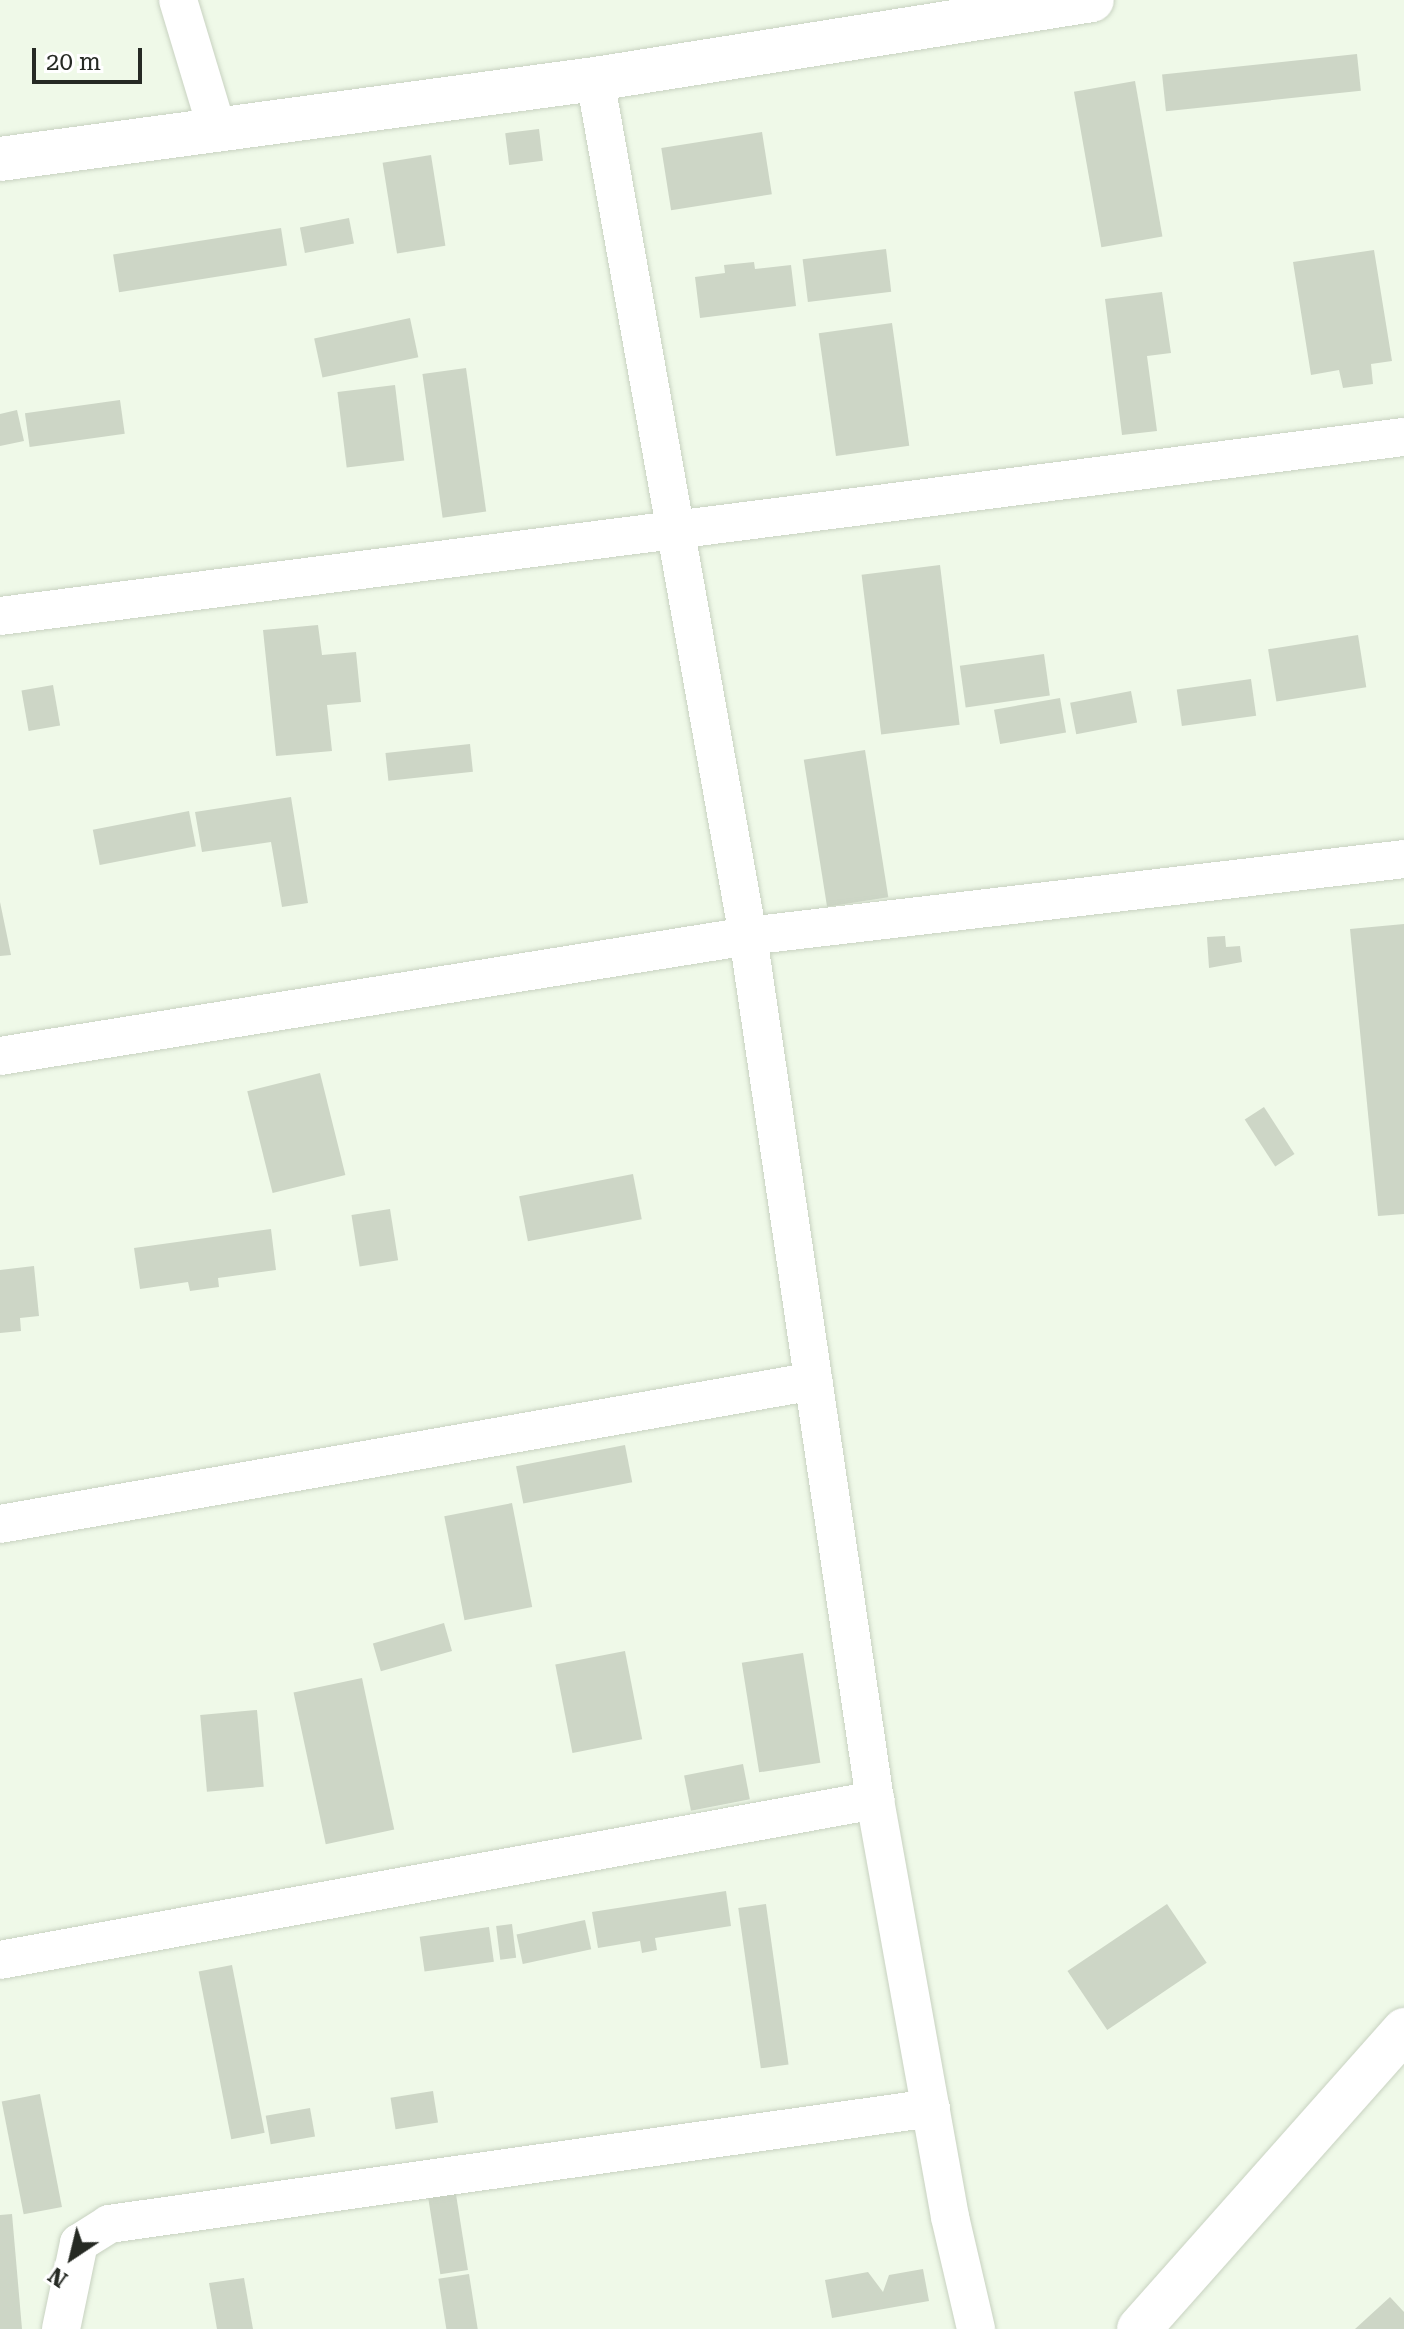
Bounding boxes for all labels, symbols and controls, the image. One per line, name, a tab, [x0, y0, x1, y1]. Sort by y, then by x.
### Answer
scale bar	[36, 32, 146, 82]
text: 20 m	[46, 48, 101, 76]
north arrow	[32, 2217, 112, 2297]
text: N	[44, 2262, 72, 2292]

